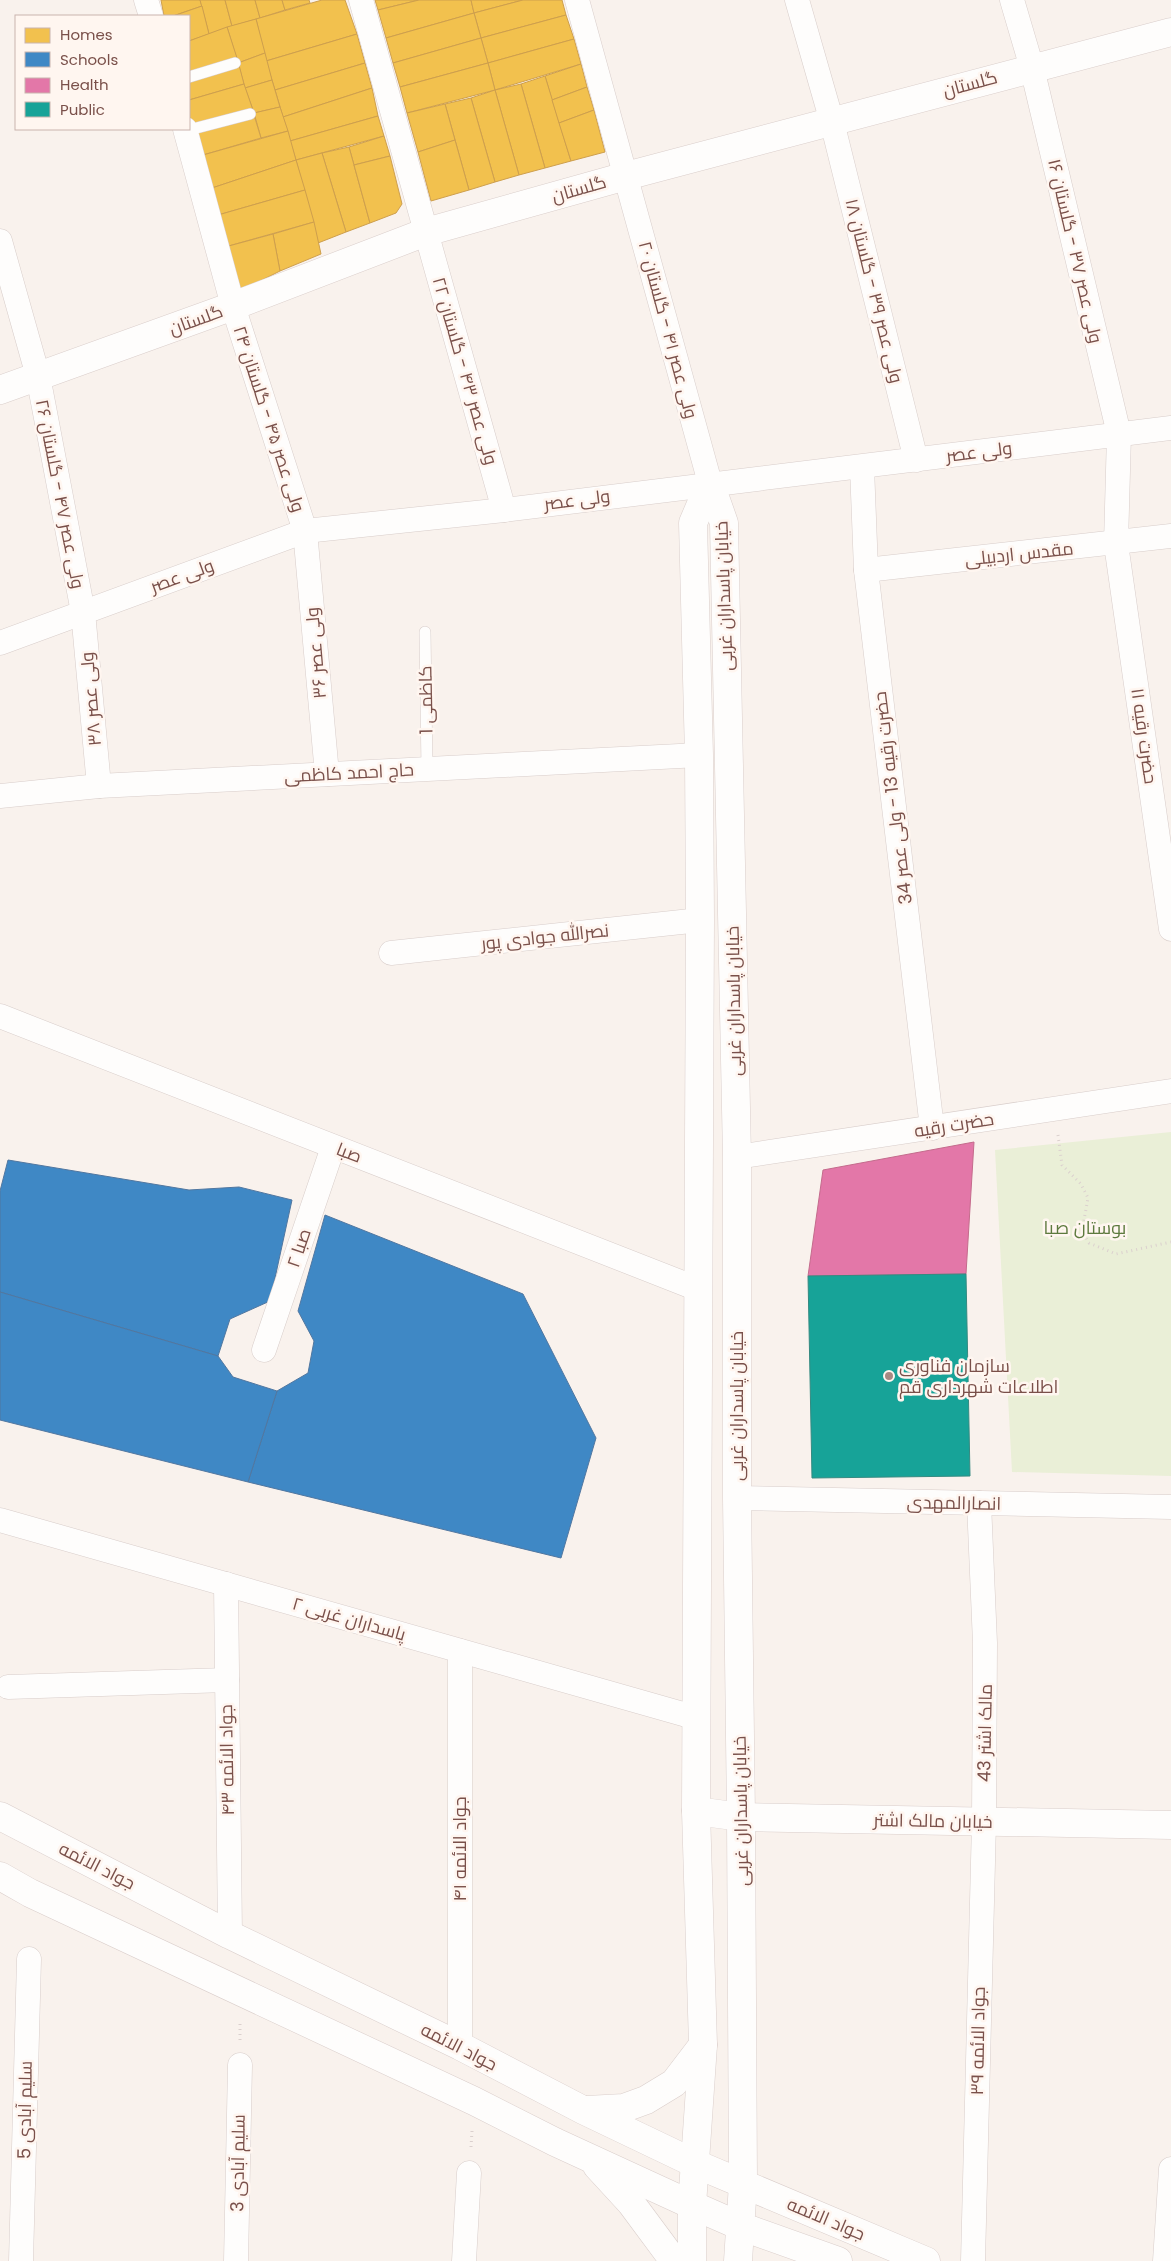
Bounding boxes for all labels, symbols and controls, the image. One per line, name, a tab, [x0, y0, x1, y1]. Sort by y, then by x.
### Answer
legend	[15, 15, 190, 130]
text: Homes	[60, 24, 113, 45]
text: Schools	[60, 49, 118, 70]
street label: گلستان	[940, 64, 1000, 103]
text: Health	[60, 74, 109, 95]
text: Public	[60, 99, 105, 120]
street label: ولی عصر ۳۷ - گلستان ۱۶	[1042, 156, 1109, 346]
street label: گلستان	[549, 169, 609, 208]
street label: ولی عصر ۳۹ - گلستان ۱۸	[839, 196, 910, 386]
street label: ولی عصر ۴۱ - گلستان ۲۰	[633, 238, 704, 421]
street label: ولی عصر ۴۳ - گلستان ۲۲	[427, 274, 504, 468]
street label: گلستان	[165, 298, 226, 341]
street label: ولی عصر ۴۵ - گلستان ۲۴	[228, 323, 311, 515]
street label: ولی عصر ۴۷ - گلستان ۲۶	[30, 397, 91, 591]
street label: ولی عصر	[944, 435, 1013, 468]
street label: ولی عصر	[542, 483, 611, 516]
street label: خیابان پاسداران غربی	[708, 521, 739, 671]
street label: مقدس اردبیلی	[963, 535, 1075, 572]
street label: ولی عصر	[145, 552, 217, 599]
street label: ولی عصر ۳۶	[299, 606, 332, 700]
street label: ولی عصر ۳۸	[74, 651, 107, 747]
street label: کاظمی 1	[412, 666, 439, 735]
street label: حضرت رقیه ۱۱	[1125, 686, 1164, 785]
street label: حضرت رقیه 13 - ولی عصر 34	[867, 690, 918, 906]
street label: حاج احمد کاظمی	[283, 757, 415, 788]
street label: نصرالله جوادی پور	[479, 917, 610, 956]
street label: خیابان پاسداران غربی	[720, 926, 747, 1076]
street label: حضرت رقیه	[912, 1106, 996, 1143]
street label: صبا	[333, 1136, 366, 1169]
park label: بوستان صبا	[1044, 1215, 1126, 1240]
street label: صبا ۲	[280, 1225, 317, 1271]
street label: خیابان پاسداران غربی	[724, 1331, 749, 1481]
place label: سازمان فناوری اطلاعات شهرداری قم	[899, 1353, 1058, 1399]
marker: سازمان فناوری اطلاعات شهرداری قم	[883, 1370, 895, 1382]
street label: انصارالمهدی	[906, 1489, 1002, 1516]
street label: پاسداران غربی ۲	[289, 1590, 409, 1647]
street label: مالک اشتر 43	[971, 1684, 998, 1782]
street label: جواد الائمه ۴۳	[213, 1704, 240, 1816]
street label: خیابان پاسداران غربی	[727, 1736, 754, 1886]
street label: جواد الائمه ۴۱	[447, 1797, 472, 1901]
street label: خیابان مالک اشتر	[872, 1807, 993, 1834]
street label: جواد الائمه	[55, 1836, 140, 1895]
street label: جواد الائمه ۳۹	[964, 1986, 991, 2096]
street label: جواد الائمه	[417, 2017, 502, 2076]
street label: سلیم آبادی 5	[11, 2061, 38, 2159]
street label: سلیم آبادی 3	[224, 2114, 251, 2212]
street label: جواد الائمه	[783, 2191, 869, 2246]

